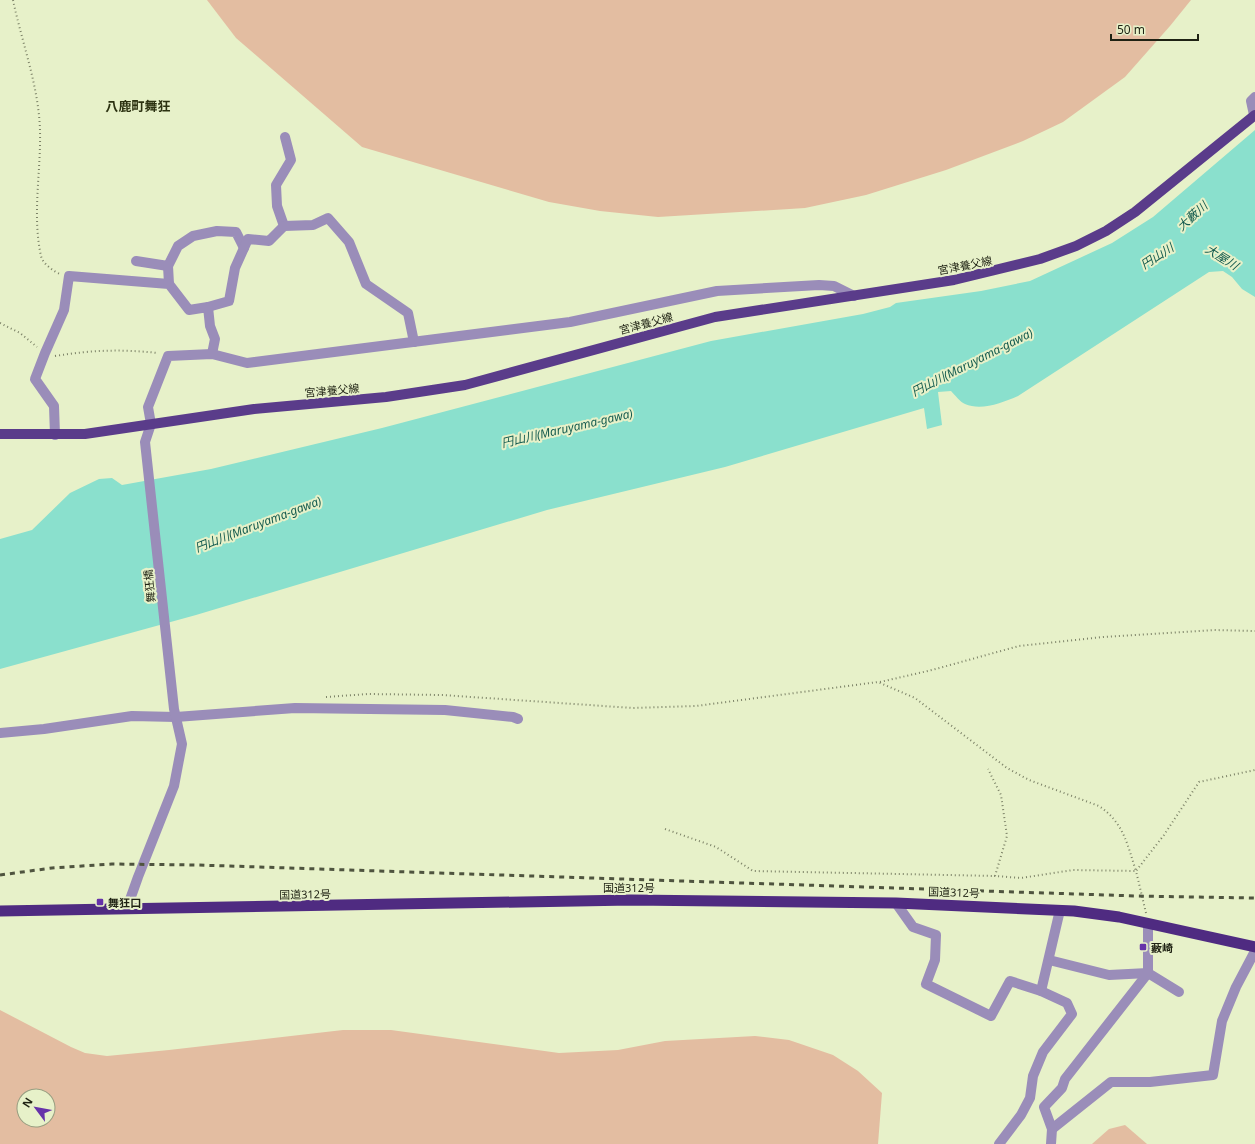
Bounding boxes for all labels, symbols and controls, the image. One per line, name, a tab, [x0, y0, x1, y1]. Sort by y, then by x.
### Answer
scale bar	[1111, 16, 1198, 42]
text: 50 m	[1117, 21, 1145, 38]
district label: 八鹿町舞狂	[105, 97, 171, 115]
water label: 大藪川	[1173, 196, 1213, 234]
water label: 円山川	[1137, 238, 1178, 273]
water label: 大屋川	[1202, 240, 1243, 275]
street label: 宮津養父線	[937, 252, 993, 278]
street label: 宮津養父線	[617, 309, 675, 337]
water label: 円山川(Maruyama-gawa)	[908, 324, 1036, 400]
street label: 宮津養父線	[304, 380, 360, 400]
water label: 円山川(Maruyama-gawa)	[500, 405, 634, 451]
water label: 円山川(Maruyama-gawa)	[192, 492, 324, 556]
street label: 舞狂橋	[140, 569, 158, 603]
street label: 国道312号	[603, 880, 655, 895]
street label: 国道312号	[928, 884, 980, 900]
street label: 国道312号	[279, 886, 331, 902]
place label: 舞狂口	[108, 895, 141, 910]
marker: 舞狂口	[95, 897, 105, 907]
place label: 藪崎	[1151, 940, 1173, 955]
marker: 藪崎	[1138, 942, 1148, 952]
north arrow	[16, 1088, 56, 1128]
text: N	[18, 1095, 36, 1110]

